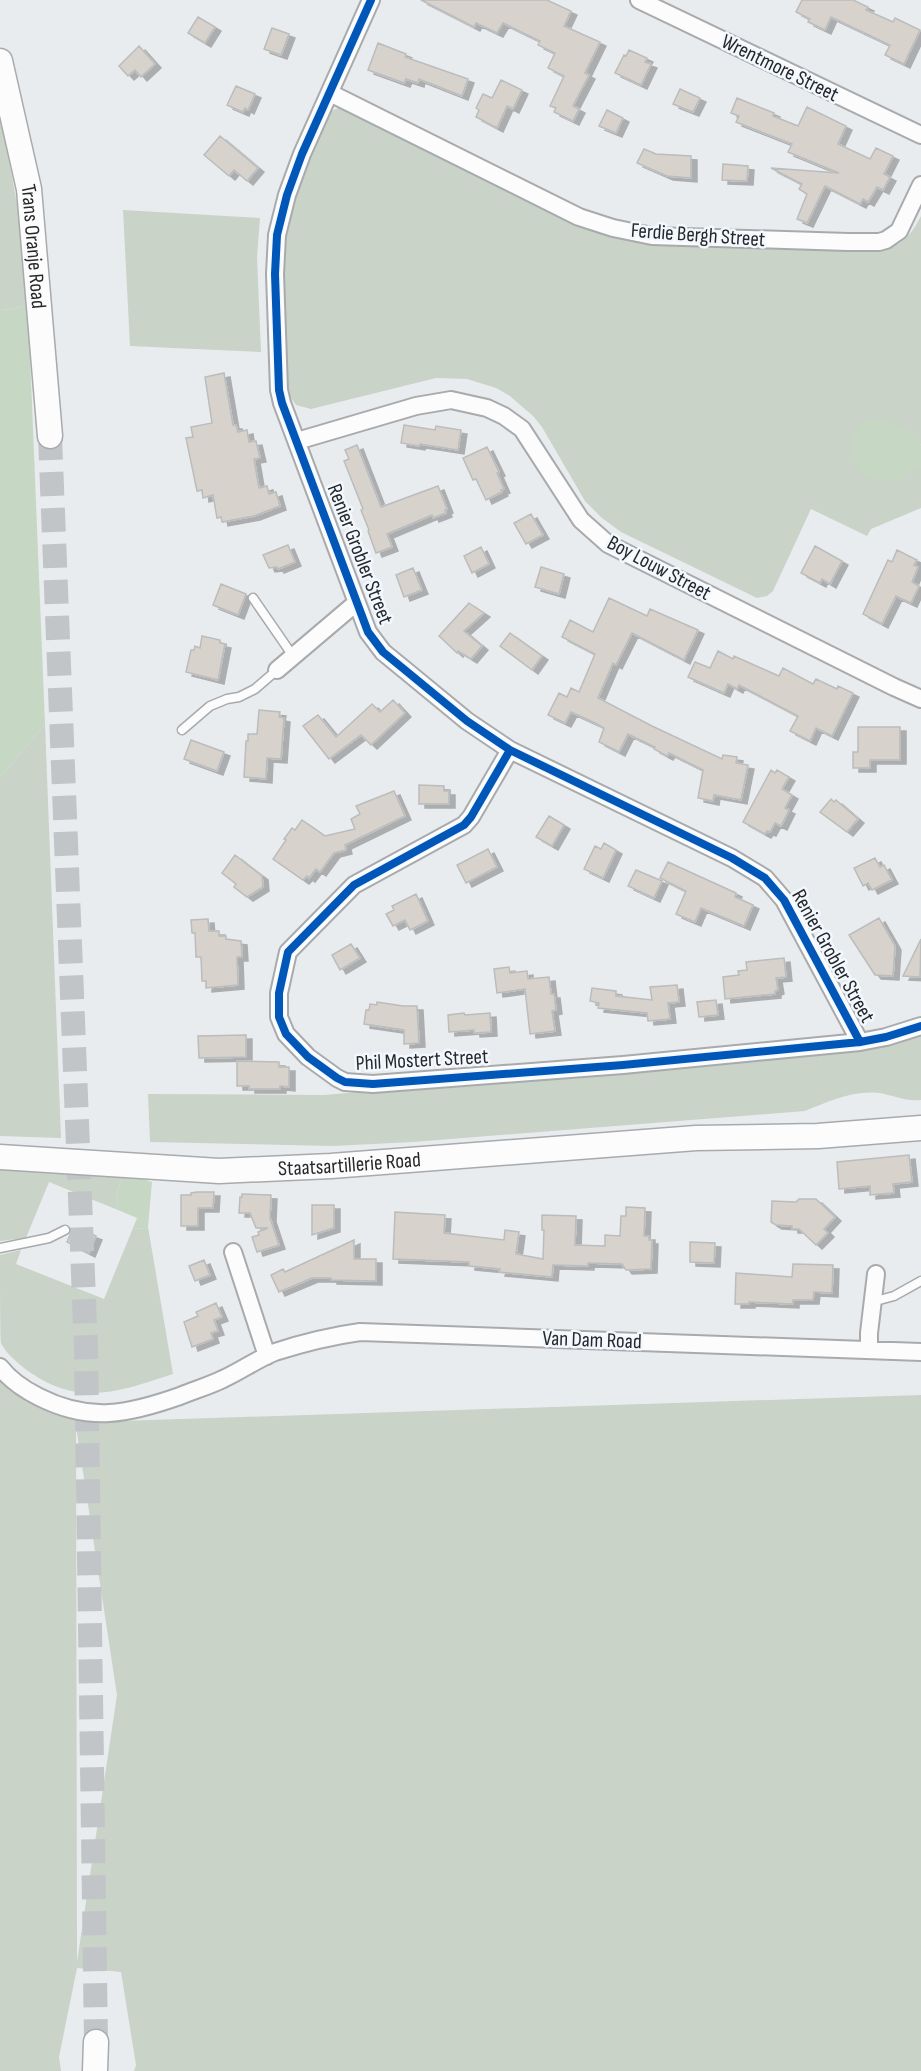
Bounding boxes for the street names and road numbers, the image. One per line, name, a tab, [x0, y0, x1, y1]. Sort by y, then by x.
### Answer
street label: Wrentmore Street	[717, 29, 843, 107]
street label: Trans Oranje Road	[16, 182, 52, 310]
street label: Ferdie Bergh Street	[630, 218, 766, 252]
street label: Renier Grobler Street	[322, 480, 398, 628]
street label: Boy Louw Street	[603, 530, 715, 606]
street label: Renier Grobler Street	[786, 885, 880, 1027]
street label: Phil Mostert Street	[355, 1044, 489, 1076]
street label: Staatsartillerie Road	[277, 1147, 422, 1181]
street label: Van Dam Road	[542, 1326, 642, 1354]

